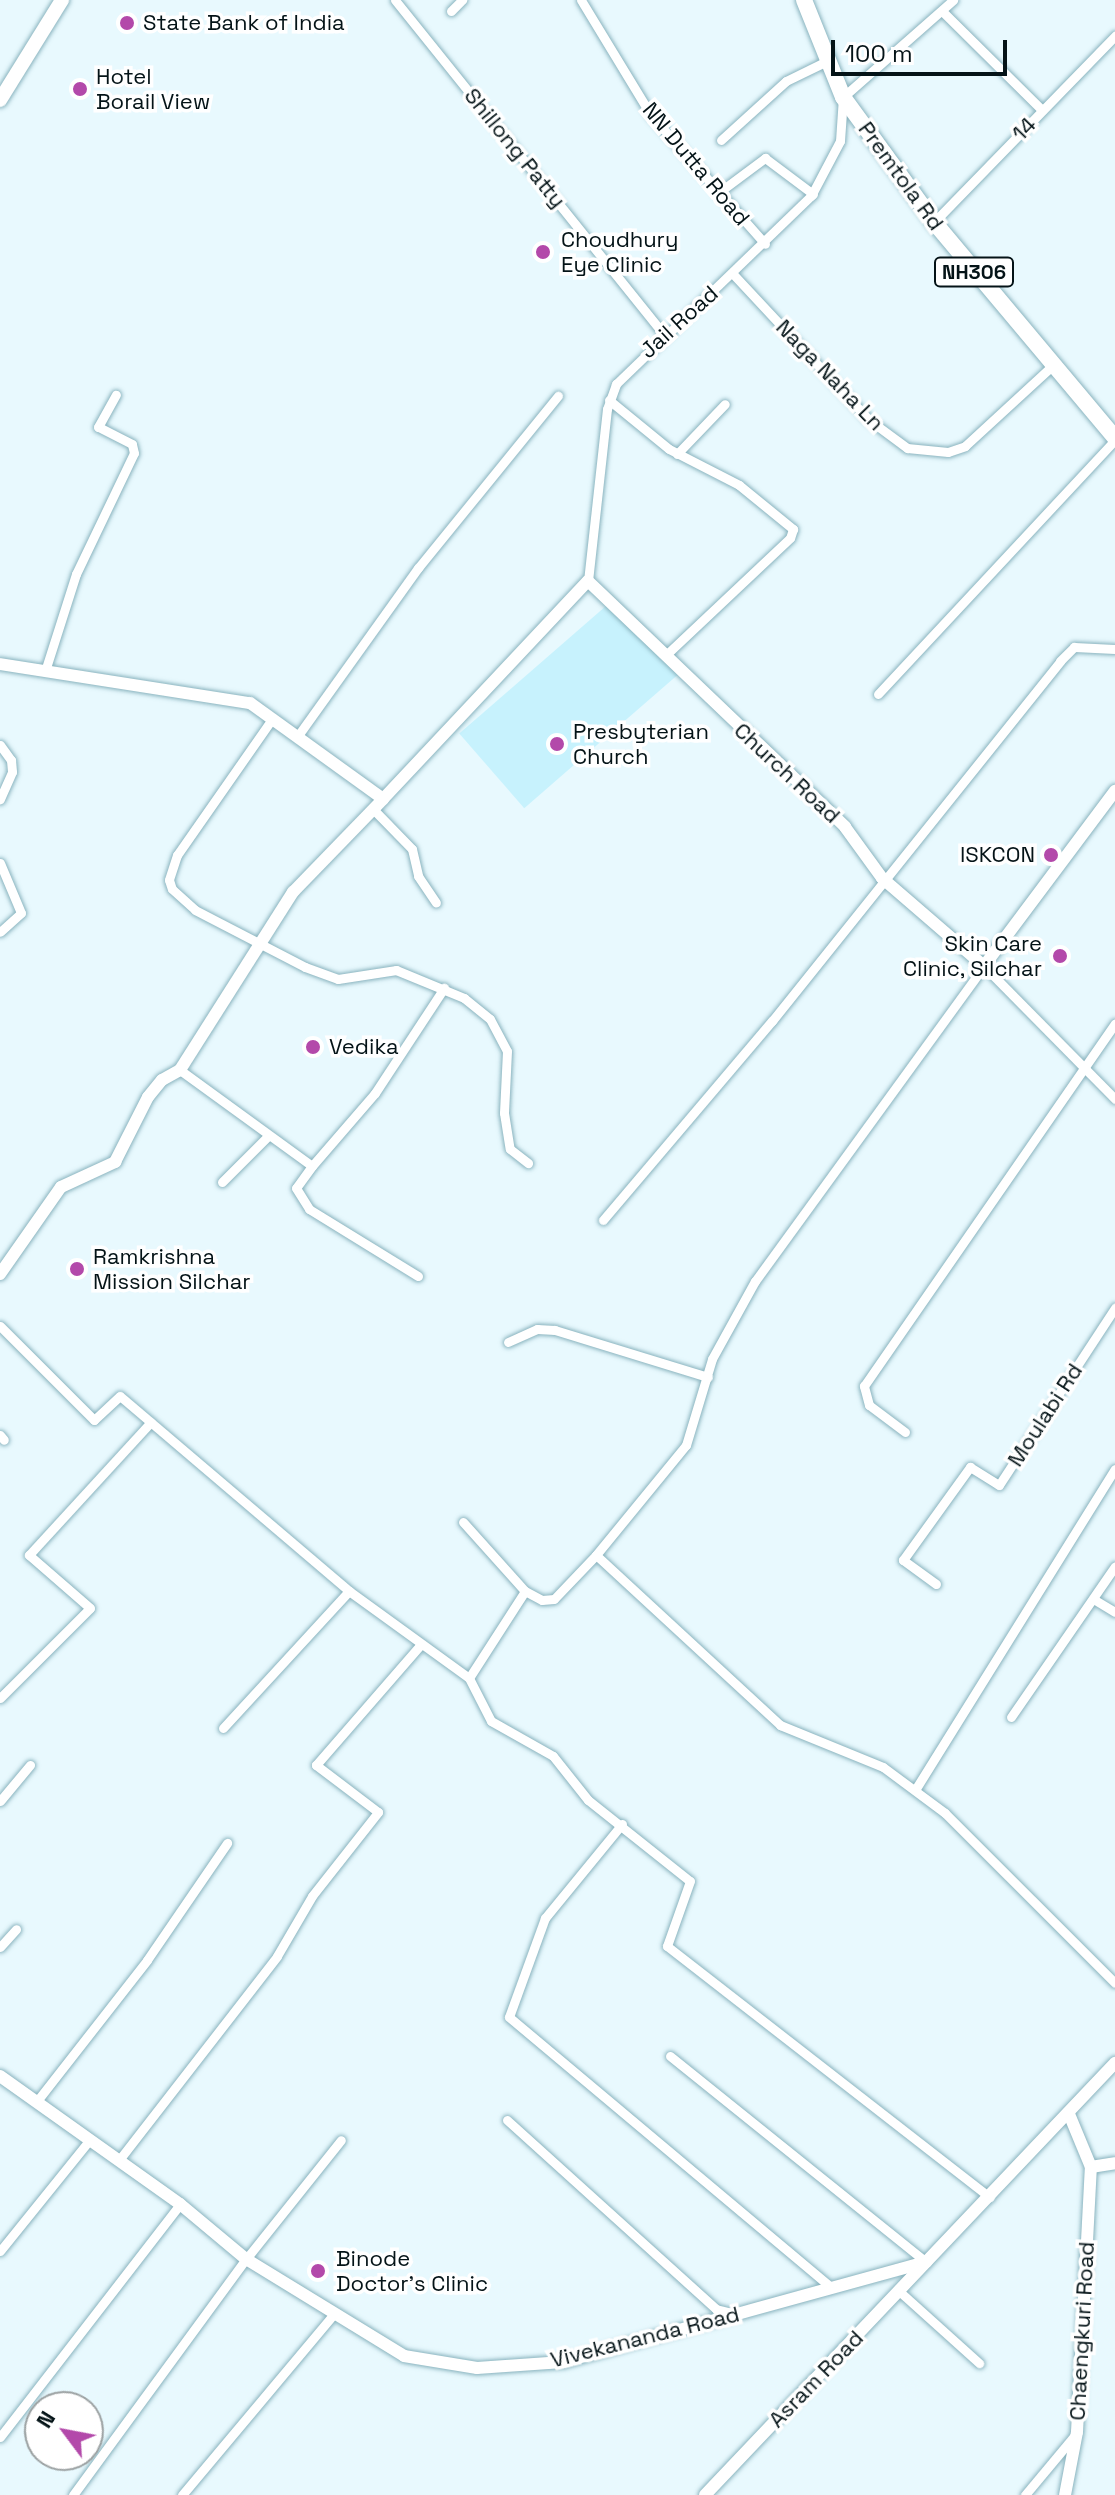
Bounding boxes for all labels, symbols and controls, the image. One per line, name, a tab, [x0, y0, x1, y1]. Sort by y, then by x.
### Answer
place label: State Bank of India	[143, 10, 345, 36]
marker: State Bank of India	[118, 14, 136, 32]
scale bar	[835, 24, 1011, 74]
text: 100 m	[845, 38, 913, 69]
place label: Hotel Borail View	[96, 63, 211, 114]
marker: Hotel Borail View	[71, 80, 89, 98]
street label: Shillong Patty	[459, 83, 571, 213]
street label: NN Dutta Road	[637, 97, 755, 231]
street label: 14	[1007, 112, 1041, 146]
street label: Premtola Rd	[853, 117, 949, 235]
place label: Choudhury Eye Clinic	[561, 226, 678, 278]
marker: Choudhury Eye Clinic	[532, 241, 554, 263]
road number: NH306	[934, 256, 1014, 288]
street label: Jail Road	[635, 280, 723, 364]
street label: Naga Naha Ln	[771, 314, 889, 436]
street label: Church Road	[729, 717, 845, 829]
place label: Presbyterian Church	[573, 718, 709, 770]
marker: Presbyterian Church	[548, 735, 566, 753]
place label: ISKCON	[960, 842, 1035, 868]
marker: ISKCON	[1042, 846, 1060, 864]
place label: Skin Care Clinic, Silchar	[902, 930, 1042, 982]
marker: Skin Care Clinic, Silchar	[1049, 945, 1071, 967]
place label: Vedika	[329, 1034, 399, 1060]
marker: Vedika	[304, 1038, 322, 1056]
place label: Ramkrishna Mission Silchar	[93, 1243, 251, 1294]
marker: Ramkrishna Mission Silchar	[68, 1260, 86, 1278]
street label: Moulabi Rd	[1002, 1359, 1088, 1471]
street label: Chaengkuri Road	[1064, 2241, 1100, 2421]
place label: Binode Doctor's Clinic	[336, 2245, 488, 2296]
marker: Binode Doctor's Clinic	[307, 2260, 329, 2282]
street label: Vivekananda Road	[548, 2301, 742, 2373]
street label: Asram Road	[763, 2325, 869, 2433]
north arrow	[24, 2391, 104, 2471]
text: N	[30, 2406, 61, 2433]

